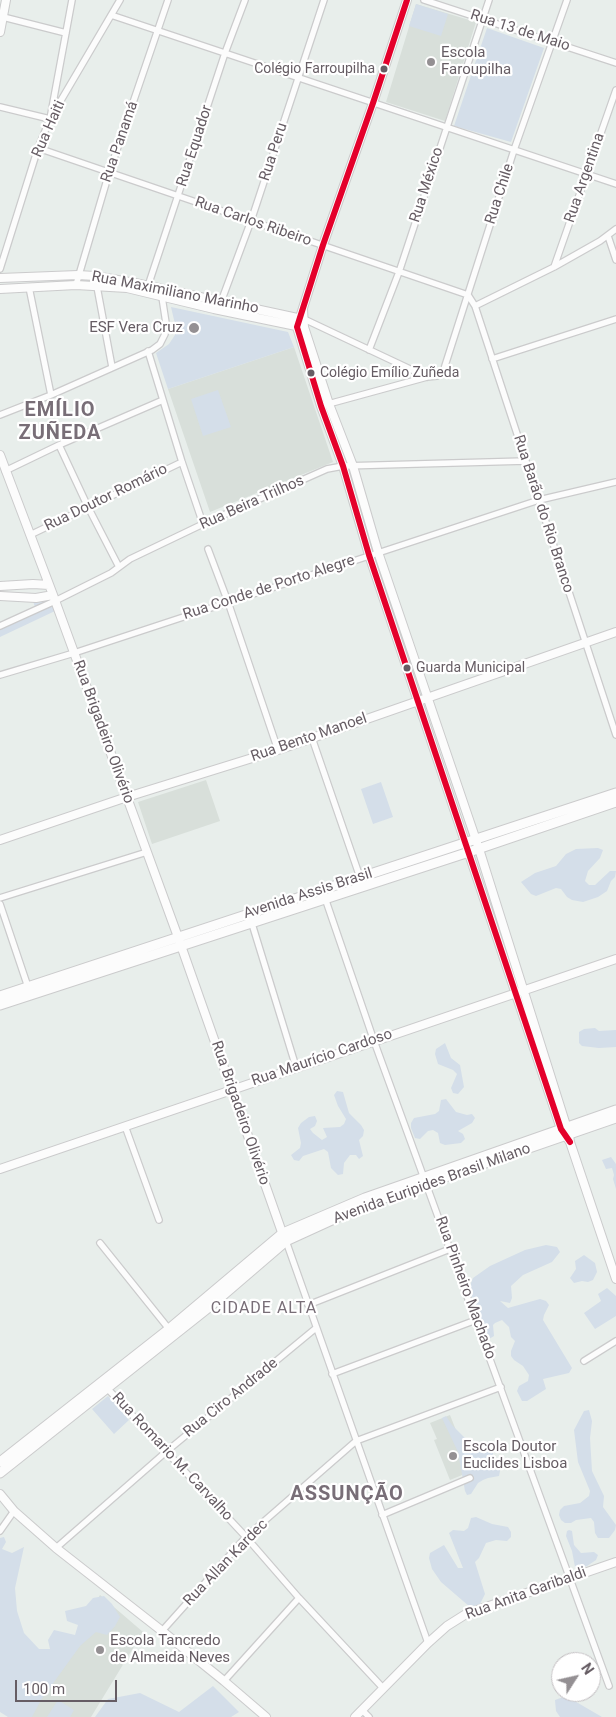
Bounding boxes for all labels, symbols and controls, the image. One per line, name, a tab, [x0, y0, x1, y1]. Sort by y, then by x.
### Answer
street label: Rua 13 de Maio	[468, 6, 572, 56]
place label: Escola Faroupilha	[441, 44, 511, 79]
marker: Escola Faroupilha	[425, 56, 437, 68]
place label: Colégio Farroupilha	[254, 61, 375, 77]
marker: Colégio Farroupilha	[379, 64, 389, 74]
street label: Rua Haiti	[28, 98, 70, 160]
street label: Rua Panamá	[98, 99, 142, 185]
street label: Rua Equador	[173, 103, 217, 189]
street label: Rua Peru	[256, 121, 292, 183]
street label: Rua Argentina	[561, 131, 609, 225]
street label: Rua México	[406, 145, 448, 225]
street label: Rua Chile	[482, 161, 518, 227]
street label: Rua Carlos Ribeiro	[192, 194, 314, 250]
street label: Rua Maximiliano Marinho	[90, 268, 260, 318]
place label: ESF Vera Cruz	[89, 319, 183, 337]
marker: ESF Vera Cruz	[187, 321, 201, 335]
place label: Colégio Emílio Zuñeda	[320, 365, 459, 381]
marker: Colégio Emílio Zuñeda	[306, 368, 316, 378]
district label: EMÍLIO ZUÑEDA	[18, 399, 102, 446]
street label: Rua Barão do Rio Branco	[509, 433, 577, 595]
street label: Rua Doutor Romário	[42, 460, 170, 536]
street label: Rua Beira Trilhos	[197, 472, 307, 534]
street label: Rua Conde de Porto Alegre	[181, 552, 357, 624]
street label: Rua Brigadeiro Olivério	[69, 658, 137, 806]
place label: Guarda Municipal	[416, 660, 525, 676]
marker: Guarda Municipal	[402, 663, 412, 673]
street label: Rua Bento Manoel	[249, 710, 369, 766]
street label: Avenida Assis Brasil	[241, 865, 375, 923]
street label: Rua Maurício Cardoso	[249, 1025, 395, 1091]
street label: Rua Brigadeiro Olivério	[207, 1039, 273, 1187]
street label: Avenida Euripides Brasil Milano	[331, 1140, 533, 1228]
street label: Rua Pinheiro Machado	[431, 1214, 499, 1362]
district label: CIDADE ALTA	[209, 1299, 319, 1319]
street label: Rua Ciro Andrade	[180, 1355, 282, 1441]
street label: Rua Romario M. Carvalho	[108, 1389, 236, 1525]
place label: Escola Doutor Euclides Lisboa	[463, 1438, 567, 1473]
marker: Escola Doutor Euclides Lisboa	[447, 1450, 459, 1462]
district label: ASSUNÇÃO	[289, 1483, 405, 1507]
street label: Rua Allan Kardec	[180, 1516, 272, 1610]
street label: Rua Anita Garibaldi	[463, 1564, 589, 1624]
place label: Escola Tancredo de Almeida Neves	[110, 1632, 230, 1667]
marker: Escola Tancredo de Almeida Neves	[94, 1644, 106, 1656]
north arrow	[551, 1652, 601, 1702]
text: N	[578, 1660, 597, 1678]
scale bar	[18, 1670, 120, 1702]
text: 100 m	[23, 1680, 65, 1698]

